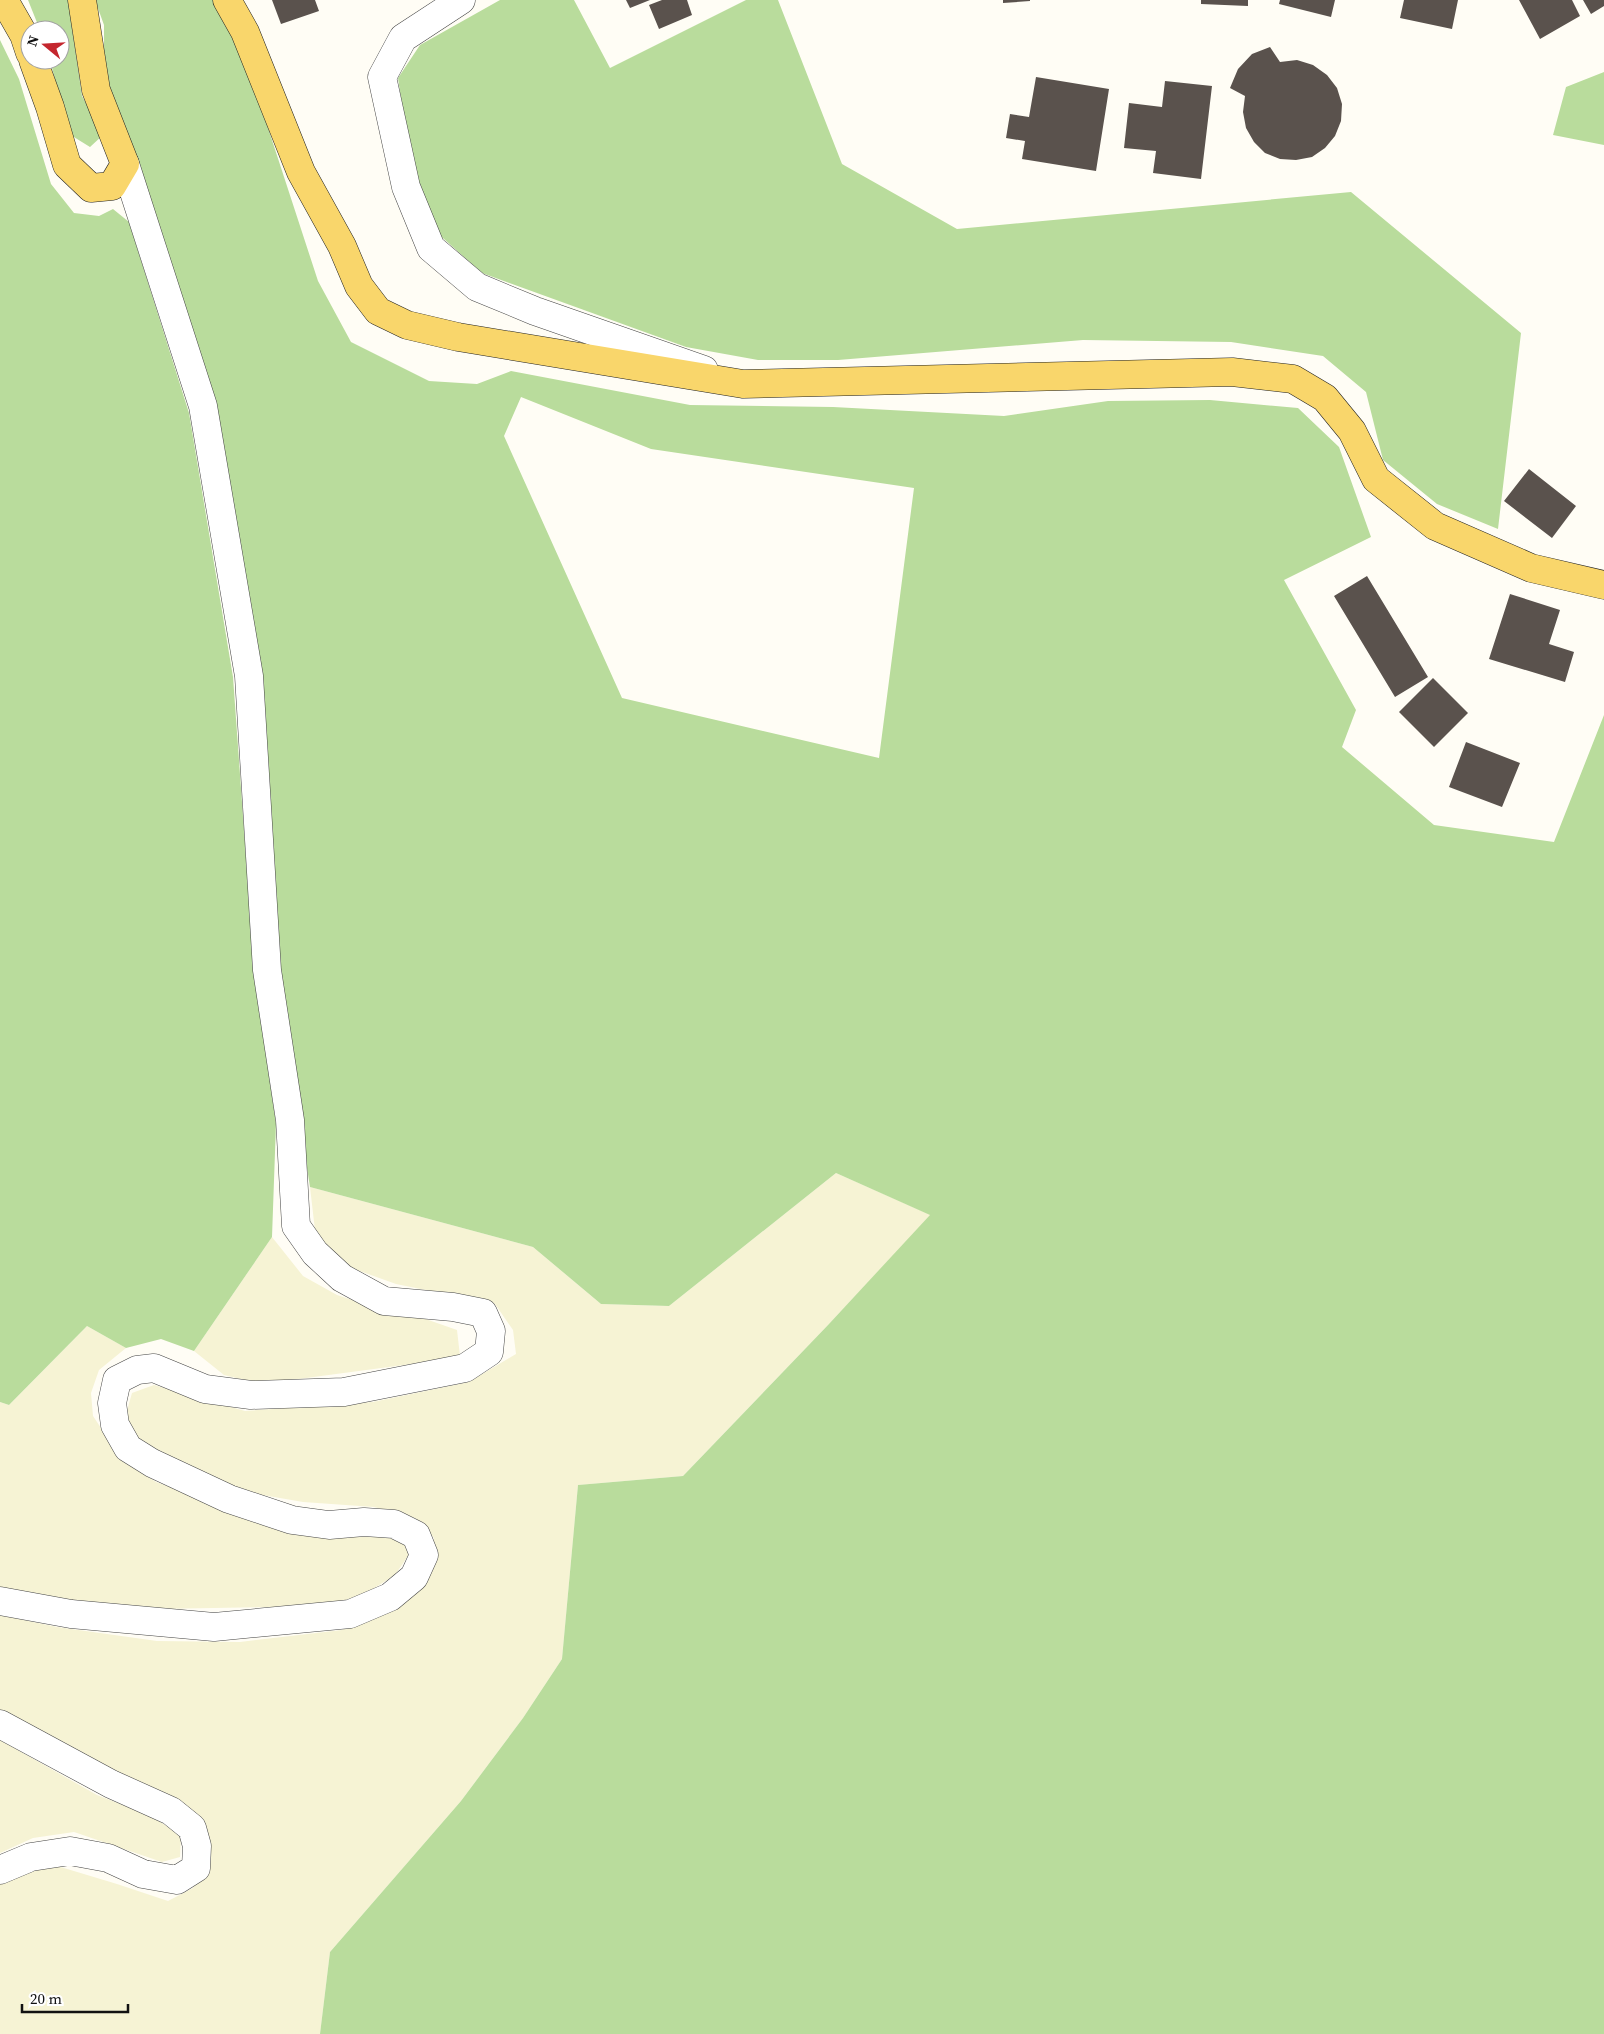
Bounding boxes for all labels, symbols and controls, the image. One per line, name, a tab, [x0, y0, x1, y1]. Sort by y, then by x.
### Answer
north arrow	[20, 20, 70, 70]
text: N	[22, 33, 44, 49]
scale bar	[22, 1982, 129, 2014]
text: 20 m	[30, 1988, 62, 2009]

